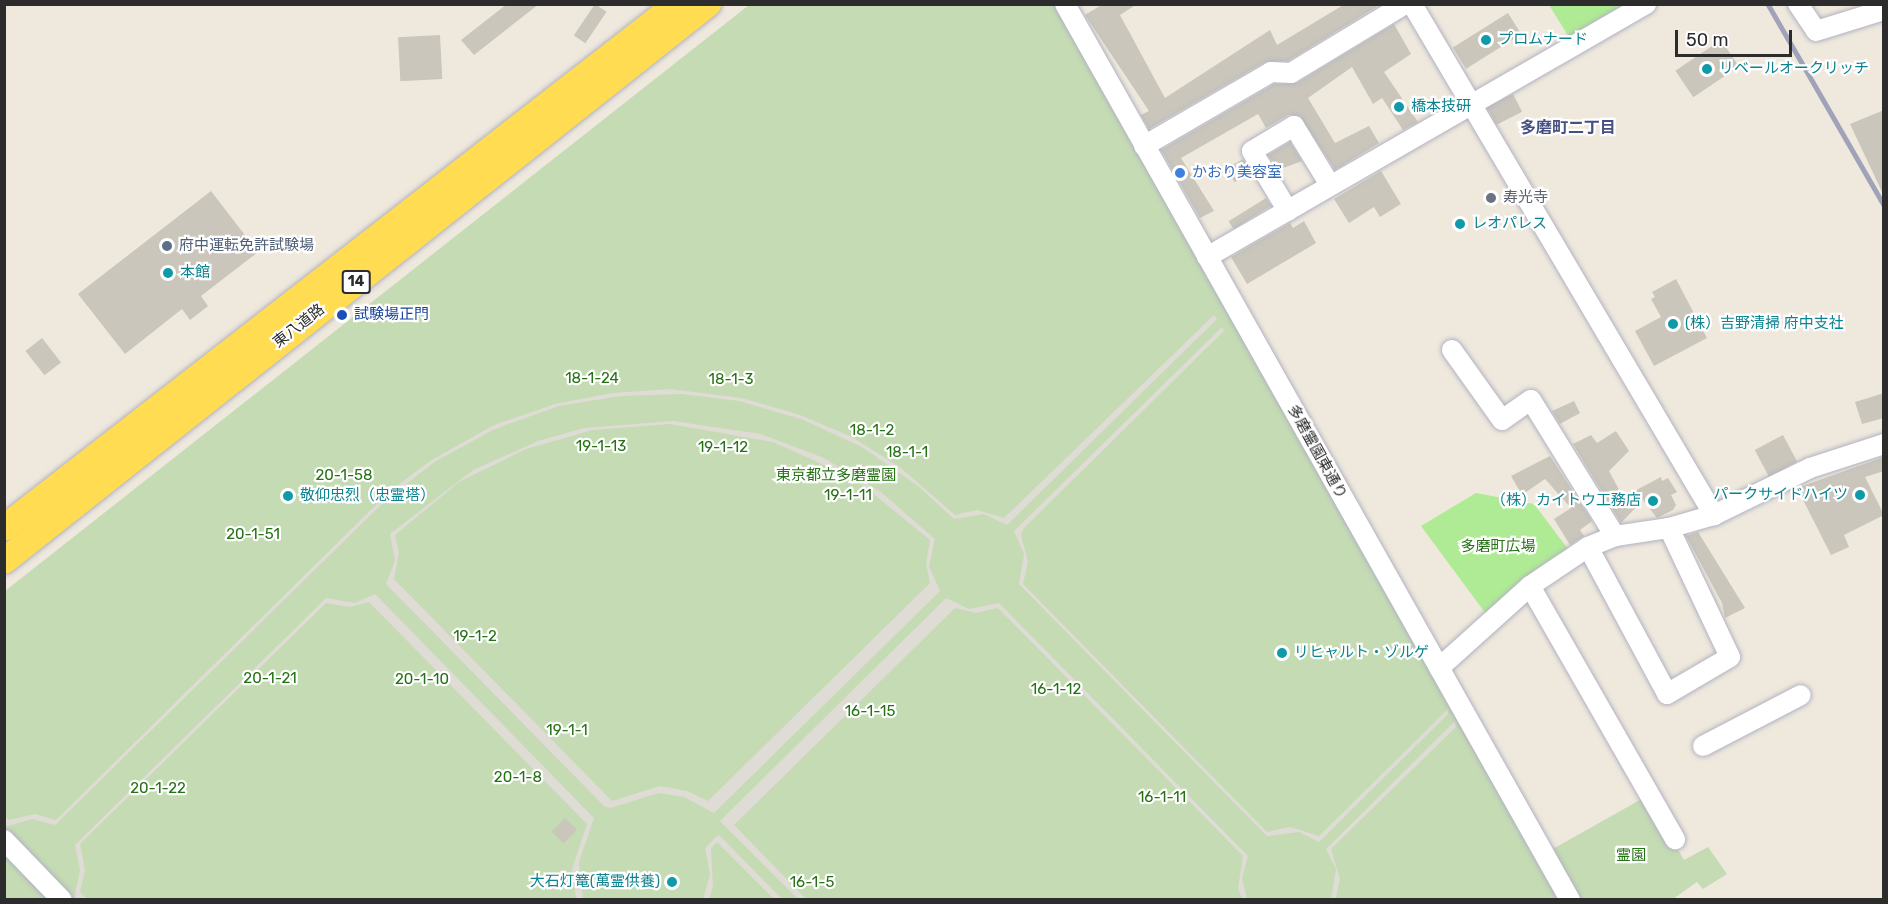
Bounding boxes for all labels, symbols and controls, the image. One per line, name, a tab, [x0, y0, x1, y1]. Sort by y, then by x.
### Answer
scale bar	[1678, 18, 1795, 56]
text: 50 m	[1686, 29, 1729, 51]
place label: プロムナード	[1498, 31, 1588, 49]
marker: プロムナード	[1479, 33, 1493, 47]
place label: リベールオークリッチ	[1719, 60, 1869, 78]
marker: リベールオークリッチ	[1700, 62, 1714, 76]
place label: 橋本技研	[1411, 98, 1471, 116]
marker: 橋本技研	[1392, 100, 1406, 114]
district label: 多磨町二丁目	[1520, 118, 1616, 138]
place label: かおり美容室	[1192, 164, 1282, 182]
marker: かおり美容室	[1173, 166, 1187, 180]
place label: 寿光寺	[1503, 189, 1548, 207]
marker: 寿光寺	[1484, 191, 1498, 205]
place label: レオパレス	[1472, 215, 1547, 233]
marker: レオパレス	[1453, 217, 1467, 231]
place label: 府中運転免許試験場	[179, 237, 314, 255]
marker: 府中運転免許試験場	[160, 239, 174, 253]
place label: 本館	[180, 264, 210, 282]
marker: 本館	[161, 266, 175, 280]
road number: 14	[341, 271, 371, 293]
street label: 東八道路	[270, 300, 328, 352]
place label: 試験場正門	[354, 306, 429, 324]
marker: 試験場正門	[335, 308, 349, 322]
place label: (株）吉野清掃 府中支社	[1685, 315, 1844, 333]
marker: (株）吉野清掃 府中支社	[1666, 317, 1680, 331]
park label: 18-1-24	[565, 370, 619, 388]
park label: 18-1-3	[708, 371, 754, 389]
street label: 多磨霊園東通り	[1284, 402, 1350, 502]
park label: 18-1-2	[850, 422, 894, 440]
park label: 19-1-13	[576, 438, 626, 456]
park label: 19-1-12	[698, 439, 748, 457]
park label: 18-1-1	[886, 444, 928, 462]
park label: 20-1-58	[315, 467, 373, 485]
park label: 東京都立多磨霊園	[776, 467, 896, 485]
place label: パークサイドハイツ	[1713, 486, 1848, 504]
place label: 敬仰忠烈（忠霊塔）	[300, 487, 435, 505]
park label: 19-1-11	[824, 487, 872, 505]
marker: パークサイドハイツ	[1853, 488, 1867, 502]
marker: 敬仰忠烈（忠霊塔）	[281, 489, 295, 503]
place label: （株）カイトウ工務店	[1491, 492, 1641, 510]
marker: （株）カイトウ工務店	[1646, 494, 1660, 508]
park label: 20-1-51	[226, 526, 280, 544]
park label: 多磨町広場	[1461, 538, 1535, 556]
park label: 19-1-2	[453, 628, 497, 646]
place label: リヒャルト・ゾルゲ	[1294, 644, 1429, 662]
marker: リヒャルト・ゾルゲ	[1275, 646, 1289, 660]
park label: 20-1-21	[243, 670, 297, 688]
park label: 20-1-10	[395, 671, 449, 689]
park label: 16-1-12	[1031, 681, 1081, 699]
park label: 16-1-15	[845, 703, 895, 721]
park label: 19-1-1	[546, 722, 588, 740]
park label: 20-1-8	[494, 769, 542, 787]
park label: 20-1-22	[130, 780, 186, 798]
park label: 16-1-11	[1138, 789, 1186, 807]
park label: 霊園	[1616, 847, 1646, 865]
place label: 大石灯篭(萬霊供養)	[530, 873, 660, 891]
park label: 16-1-5	[790, 874, 834, 892]
marker: 大石灯篭(萬霊供養)	[665, 875, 679, 889]

